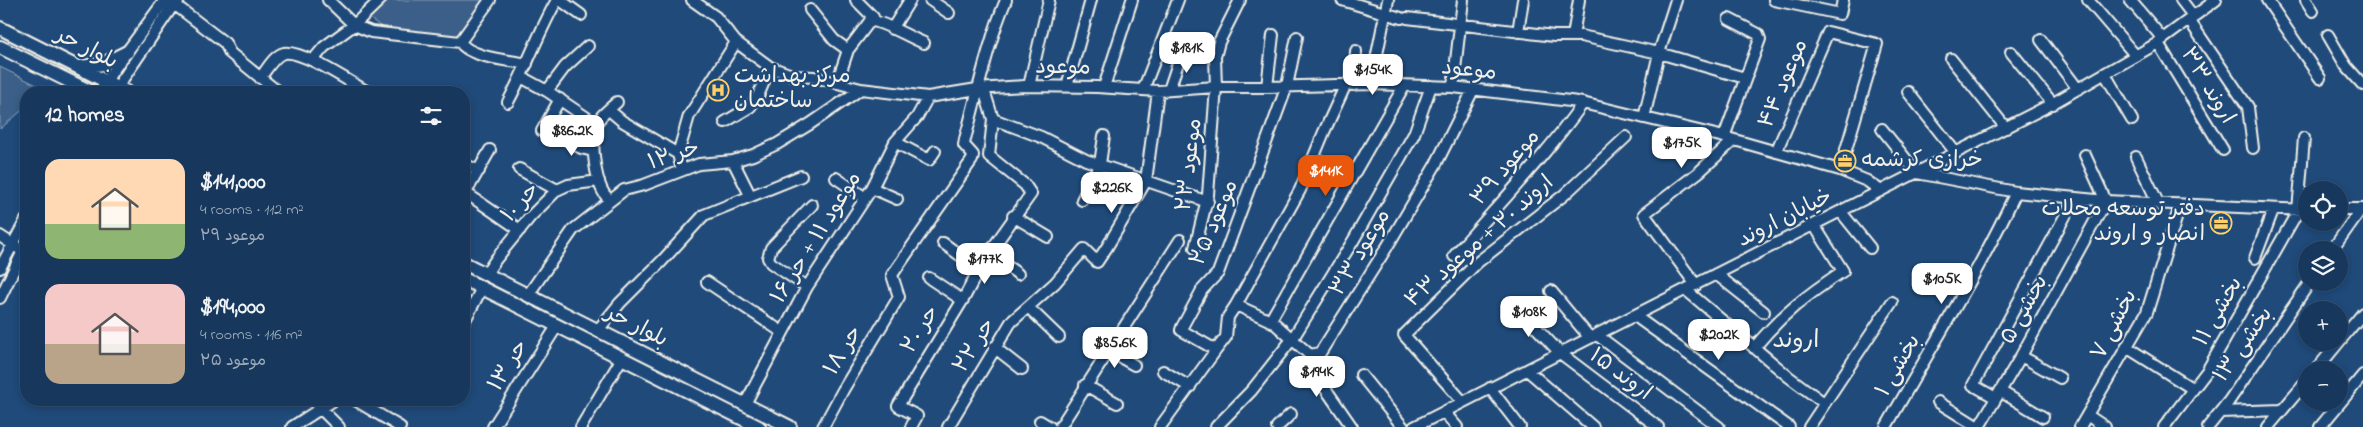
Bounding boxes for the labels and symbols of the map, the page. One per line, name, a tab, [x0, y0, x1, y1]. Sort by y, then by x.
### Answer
street label: بلوار حر	[47, 19, 123, 78]
pin: $181K	[1152, 32, 1222, 74]
street label: موعود ۴۴	[1751, 35, 1817, 133]
street label: اروند ۳۳	[2171, 41, 2243, 131]
street label: موعود	[1035, 52, 1091, 84]
street label: موعود	[1440, 52, 1498, 90]
pin: $154K	[1338, 54, 1408, 96]
place label: مرکز بهداشت ساختمان	[734, 61, 851, 118]
hospital icon: مرکز بهداشت ساختمان	[706, 78, 730, 102]
pin: $86.2K	[531, 114, 613, 157]
street label: موعود ۲۳	[1168, 117, 1212, 213]
street label: موعود ۳۹	[1464, 123, 1548, 213]
pin: $175K	[1647, 126, 1717, 169]
street label: حر ۱۲	[644, 133, 704, 179]
place label: خرازی کرشمه	[1861, 145, 1983, 177]
office icon: خرازی کرشمه	[1833, 149, 1857, 173]
pin: $141K	[1291, 154, 1361, 197]
street label: موعود ۱۱ + حر ۱۶	[764, 166, 870, 310]
street label: اروند ۲۰ + موعود ۴۳	[1398, 168, 1562, 316]
pin: $226K	[1077, 172, 1147, 214]
street label: موعود ۲۵	[1183, 175, 1247, 271]
street label: حر ۱۰	[494, 176, 548, 230]
street label: خیابان اروند	[1732, 181, 1838, 257]
place label: دفتر توسعه محلات انصار و اروند	[2041, 194, 2205, 251]
street label: موعود ۳۳	[1322, 203, 1400, 303]
office icon: دفتر توسعه محلات انصار و اروند	[2209, 211, 2233, 235]
pin: $177K	[950, 242, 1020, 285]
pin: $105K	[1907, 262, 1977, 305]
street label: بخشی ۵	[1993, 269, 2057, 351]
street label: بخشی ۱۱	[2186, 271, 2252, 353]
street label: بخشی ۷	[2084, 284, 2146, 366]
pin: $108K	[1494, 296, 1564, 338]
street label: بلوار حر	[597, 297, 673, 356]
street label: حر ۲۰	[894, 300, 948, 360]
street label: بخشی ۱۳	[2206, 301, 2282, 389]
street label: حر ۲۲	[946, 312, 1004, 380]
pin: $202K	[1684, 318, 1754, 361]
street label: حر ۱۸	[817, 320, 871, 382]
district label: اروند	[1773, 324, 1819, 359]
pin: $85.6K	[1074, 326, 1156, 369]
street label: بخشی ۱	[1868, 329, 1930, 403]
street label: حر ۱۳	[481, 334, 537, 398]
street label: اروند ۱۵	[1582, 341, 1658, 409]
pin: $194K	[1282, 356, 1352, 398]

